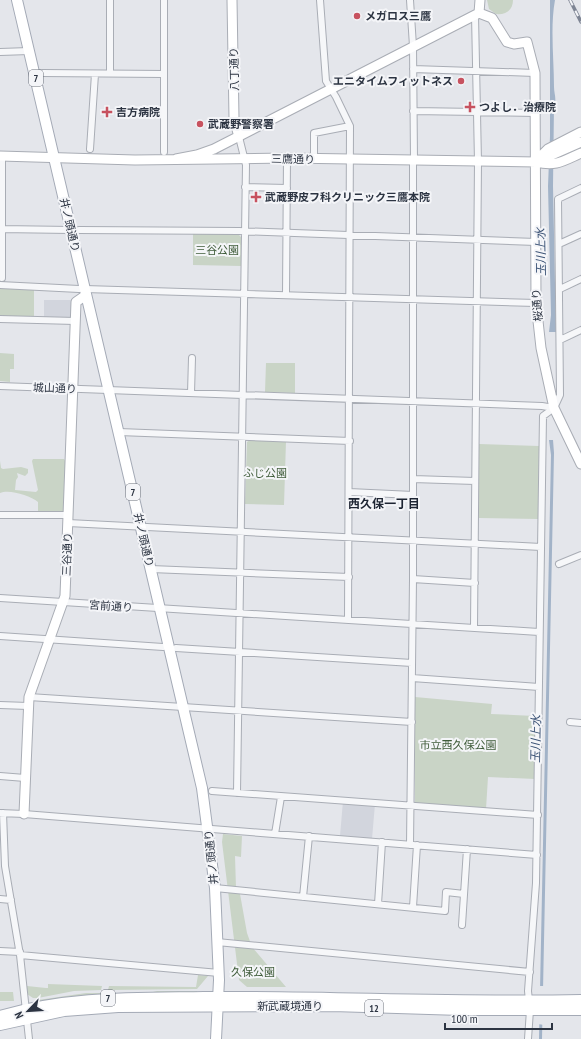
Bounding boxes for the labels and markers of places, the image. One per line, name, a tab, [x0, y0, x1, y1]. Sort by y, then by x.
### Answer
place label: メガロス三鷹	[365, 9, 431, 23]
marker: メガロス三鷹	[352, 11, 362, 21]
place label: エニタイムフィットネス	[333, 74, 453, 88]
marker: エニタイムフィットネス	[456, 76, 466, 86]
place label: つよし．治療院	[479, 100, 556, 114]
marker: つよし．治療院	[464, 101, 476, 113]
place label: 吉方病院	[116, 105, 160, 119]
marker: 吉方病院	[101, 106, 113, 118]
place label: 武蔵野警察署	[208, 117, 274, 131]
marker: 武蔵野警察署	[195, 119, 205, 129]
place label: 武蔵野皮フ科クリニック三鷹本院	[265, 190, 430, 204]
marker: 武蔵野皮フ科クリニック三鷹本院	[250, 191, 262, 203]

